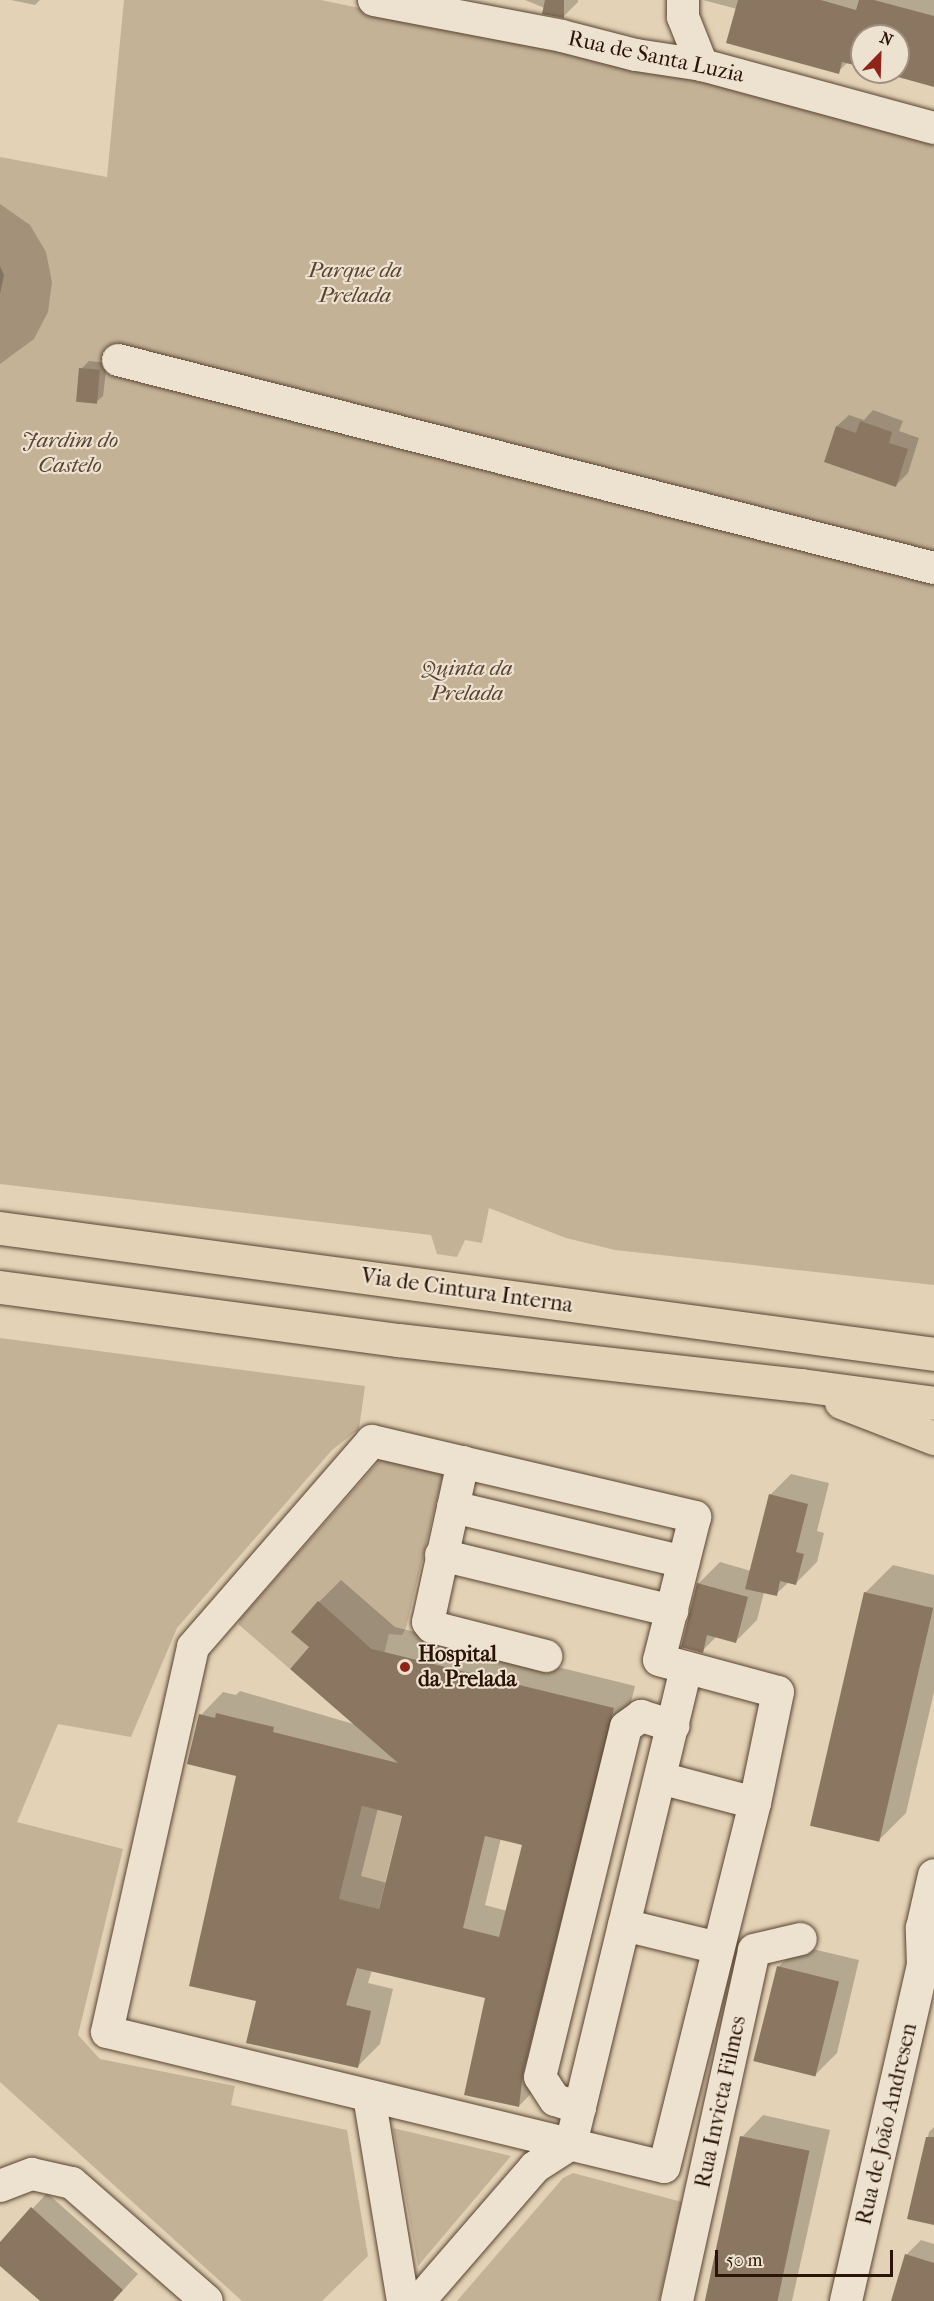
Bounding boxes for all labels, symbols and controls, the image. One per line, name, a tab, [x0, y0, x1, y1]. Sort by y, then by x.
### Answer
north arrow	[850, 24, 910, 84]
street label: Rua de Santa Luzia	[565, 25, 747, 89]
text: N	[877, 28, 896, 50]
park label: Parque da Prelada	[308, 257, 402, 308]
park label: Jardim do Castelo	[22, 427, 118, 478]
park label: Quinta da Prelada	[422, 655, 512, 706]
street label: Via de Cintura Interna	[359, 1263, 575, 1319]
place label: Hospital da Prelada	[418, 1641, 517, 1693]
marker: Hospital da Prelada	[396, 1658, 414, 1676]
street label: Rua Invicta Filmes	[690, 2014, 752, 2190]
street label: Rua de João Andresen	[851, 2020, 923, 2228]
scale bar	[718, 2238, 896, 2276]
text: 50 m	[726, 2250, 762, 2271]

